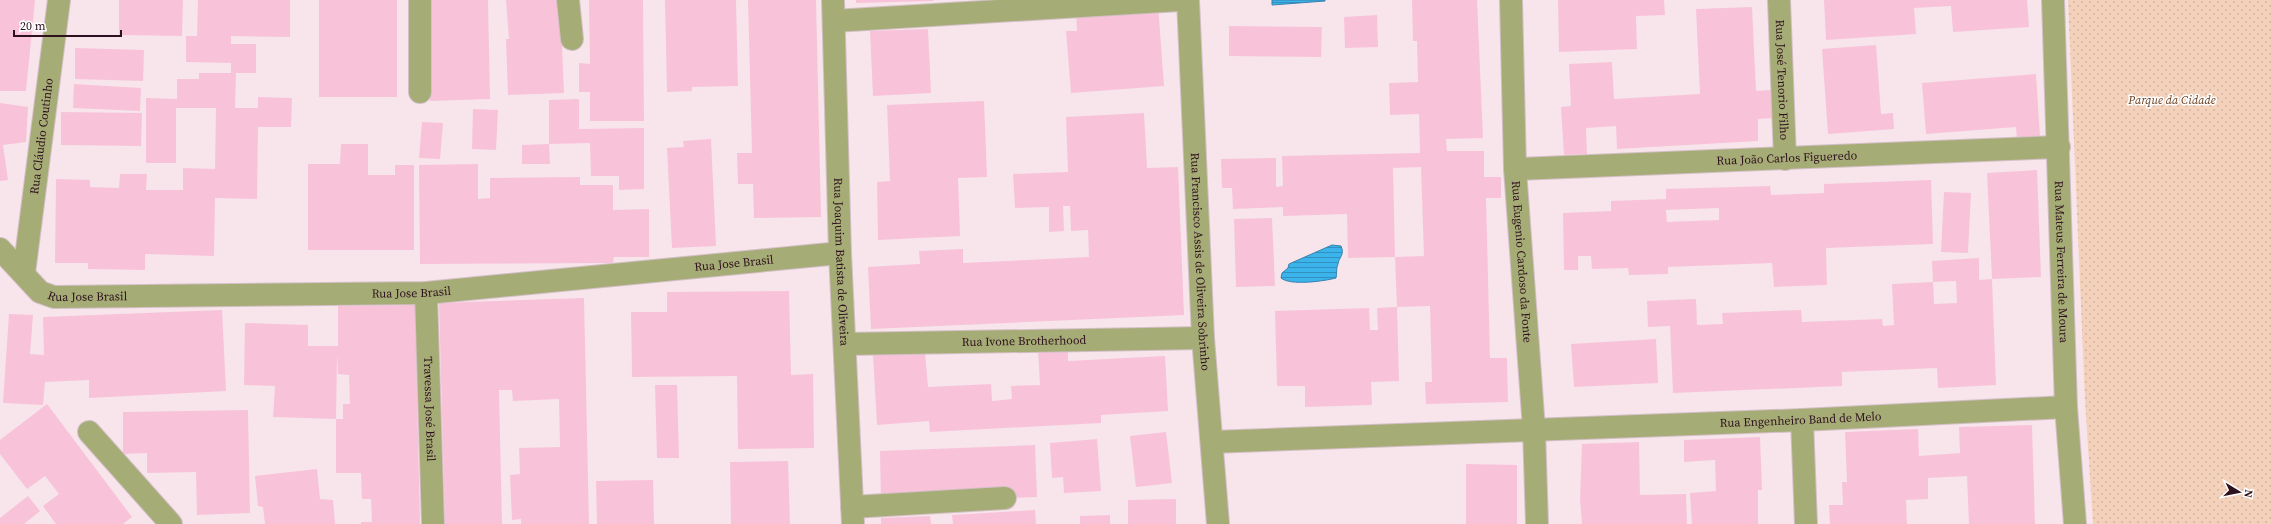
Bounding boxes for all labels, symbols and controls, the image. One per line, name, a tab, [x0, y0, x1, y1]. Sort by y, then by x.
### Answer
scale bar	[14, 12, 121, 38]
text: 20 m	[20, 18, 46, 34]
street label: Rua José Tenorio Filho	[1772, 19, 1792, 141]
street label: Rua Cláudio Coutinho	[26, 77, 57, 195]
park label: Parque da Cidade	[2127, 92, 2216, 108]
street label: Rua João Carlos Figueredo	[1716, 147, 1858, 169]
street label: Rua Francisco Assis de Oliveira Sobrinho	[1187, 152, 1214, 372]
street label: Rua Joaquim Batista de Oliveira	[830, 178, 852, 347]
street label: Rua Eugenio Cardoso da Fonte	[1508, 180, 1536, 343]
street label: Rua Mateus Ferreira de Moura	[2051, 180, 2072, 344]
street label: Rua Jose Brasil	[694, 251, 775, 275]
street label: Rua Jose Brasil	[372, 283, 452, 302]
street label: Rua Jose Brasil	[45, 287, 128, 305]
street label: Rua Ivone Brotherhood	[962, 332, 1087, 350]
street label: Travessa José Brasil	[420, 356, 439, 462]
street label: Rua Engenheiro Band de Melo	[1719, 408, 1882, 431]
north arrow	[2219, 472, 2259, 512]
text: N	[2240, 488, 2256, 499]

